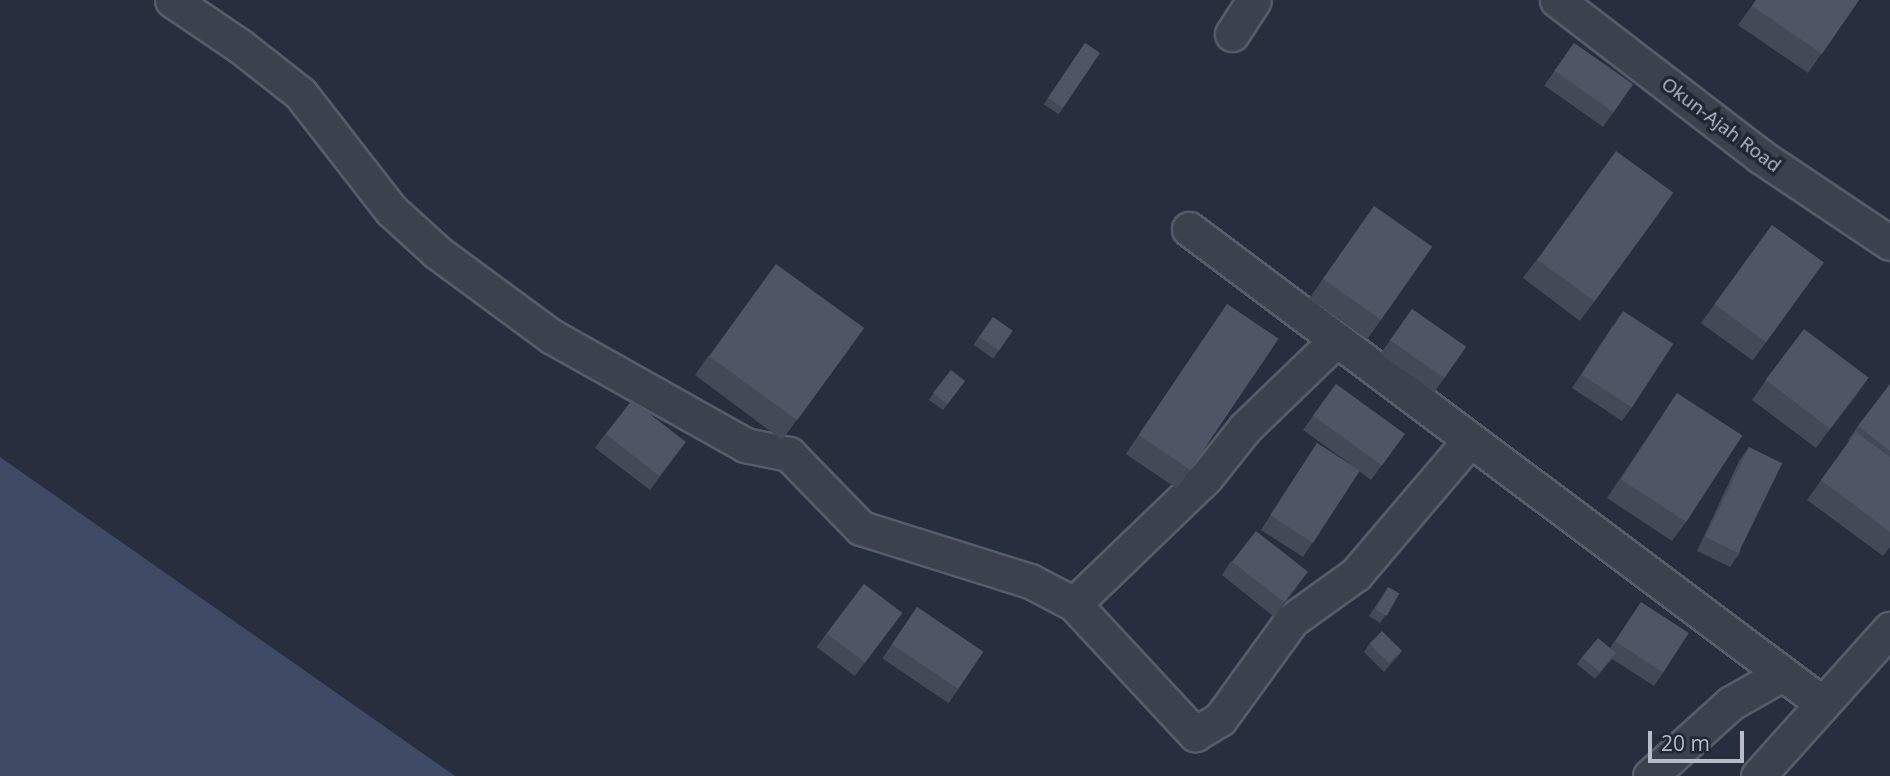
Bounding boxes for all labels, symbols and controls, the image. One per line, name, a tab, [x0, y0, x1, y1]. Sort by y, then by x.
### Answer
street label: Okun-Ajah Road	[1657, 73, 1785, 177]
scale bar	[1652, 716, 1748, 760]
text: 20 m	[1661, 729, 1710, 757]

